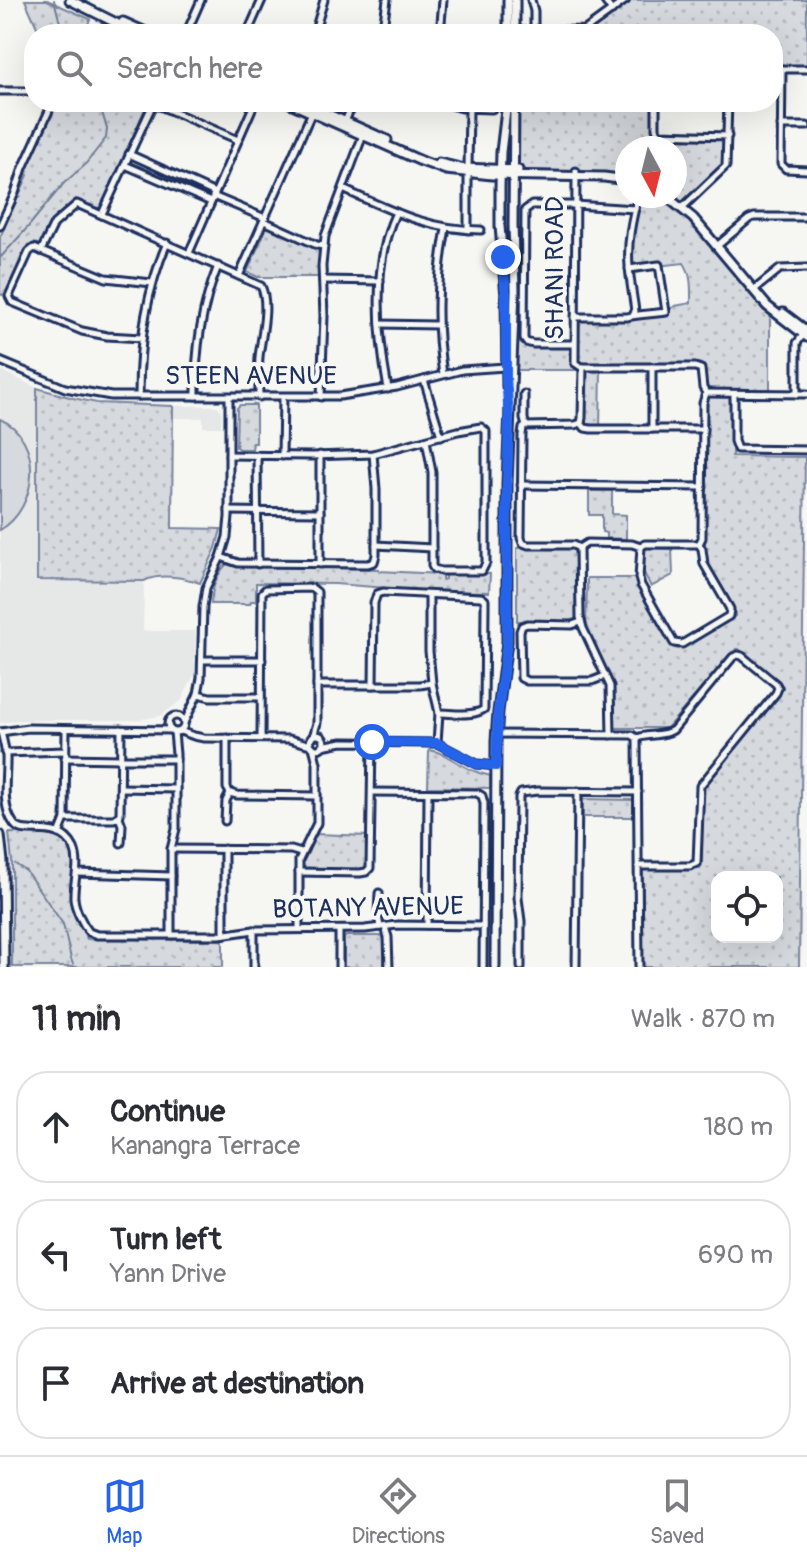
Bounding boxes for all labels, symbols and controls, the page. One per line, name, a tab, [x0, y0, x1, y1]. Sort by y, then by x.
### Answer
search box	[24, 24, 783, 112]
icon: search	[52, 46, 96, 90]
text: Search here	[116, 50, 263, 87]
north arrow	[615, 136, 687, 208]
street label: SHANI ROAD	[539, 196, 571, 340]
route end	[485, 239, 521, 275]
street label: STEEN AVENUE	[165, 360, 337, 392]
route start	[354, 724, 390, 760]
map controls	[711, 871, 783, 943]
button: locate	[711, 871, 783, 943]
street label: BOTANY AVENUE	[272, 890, 464, 926]
text: 11 min	[32, 998, 121, 1041]
text: Walk · 870 m	[631, 1003, 775, 1035]
text: Continue	[110, 1093, 225, 1130]
icon: ahead	[34, 1105, 78, 1149]
text: 180 m	[703, 1111, 773, 1143]
text: Kanangra Terrace	[110, 1130, 300, 1162]
text: Turn left	[110, 1221, 221, 1258]
icon: left	[34, 1233, 78, 1277]
text: 690 m	[698, 1239, 773, 1271]
text: Yann Drive	[110, 1258, 226, 1290]
icon: arrive	[34, 1361, 78, 1405]
text: Arrive at destination	[110, 1365, 364, 1402]
tab: Map	[103, 1474, 147, 1550]
tab: Directions	[352, 1474, 445, 1550]
tab: Saved	[650, 1474, 704, 1550]

